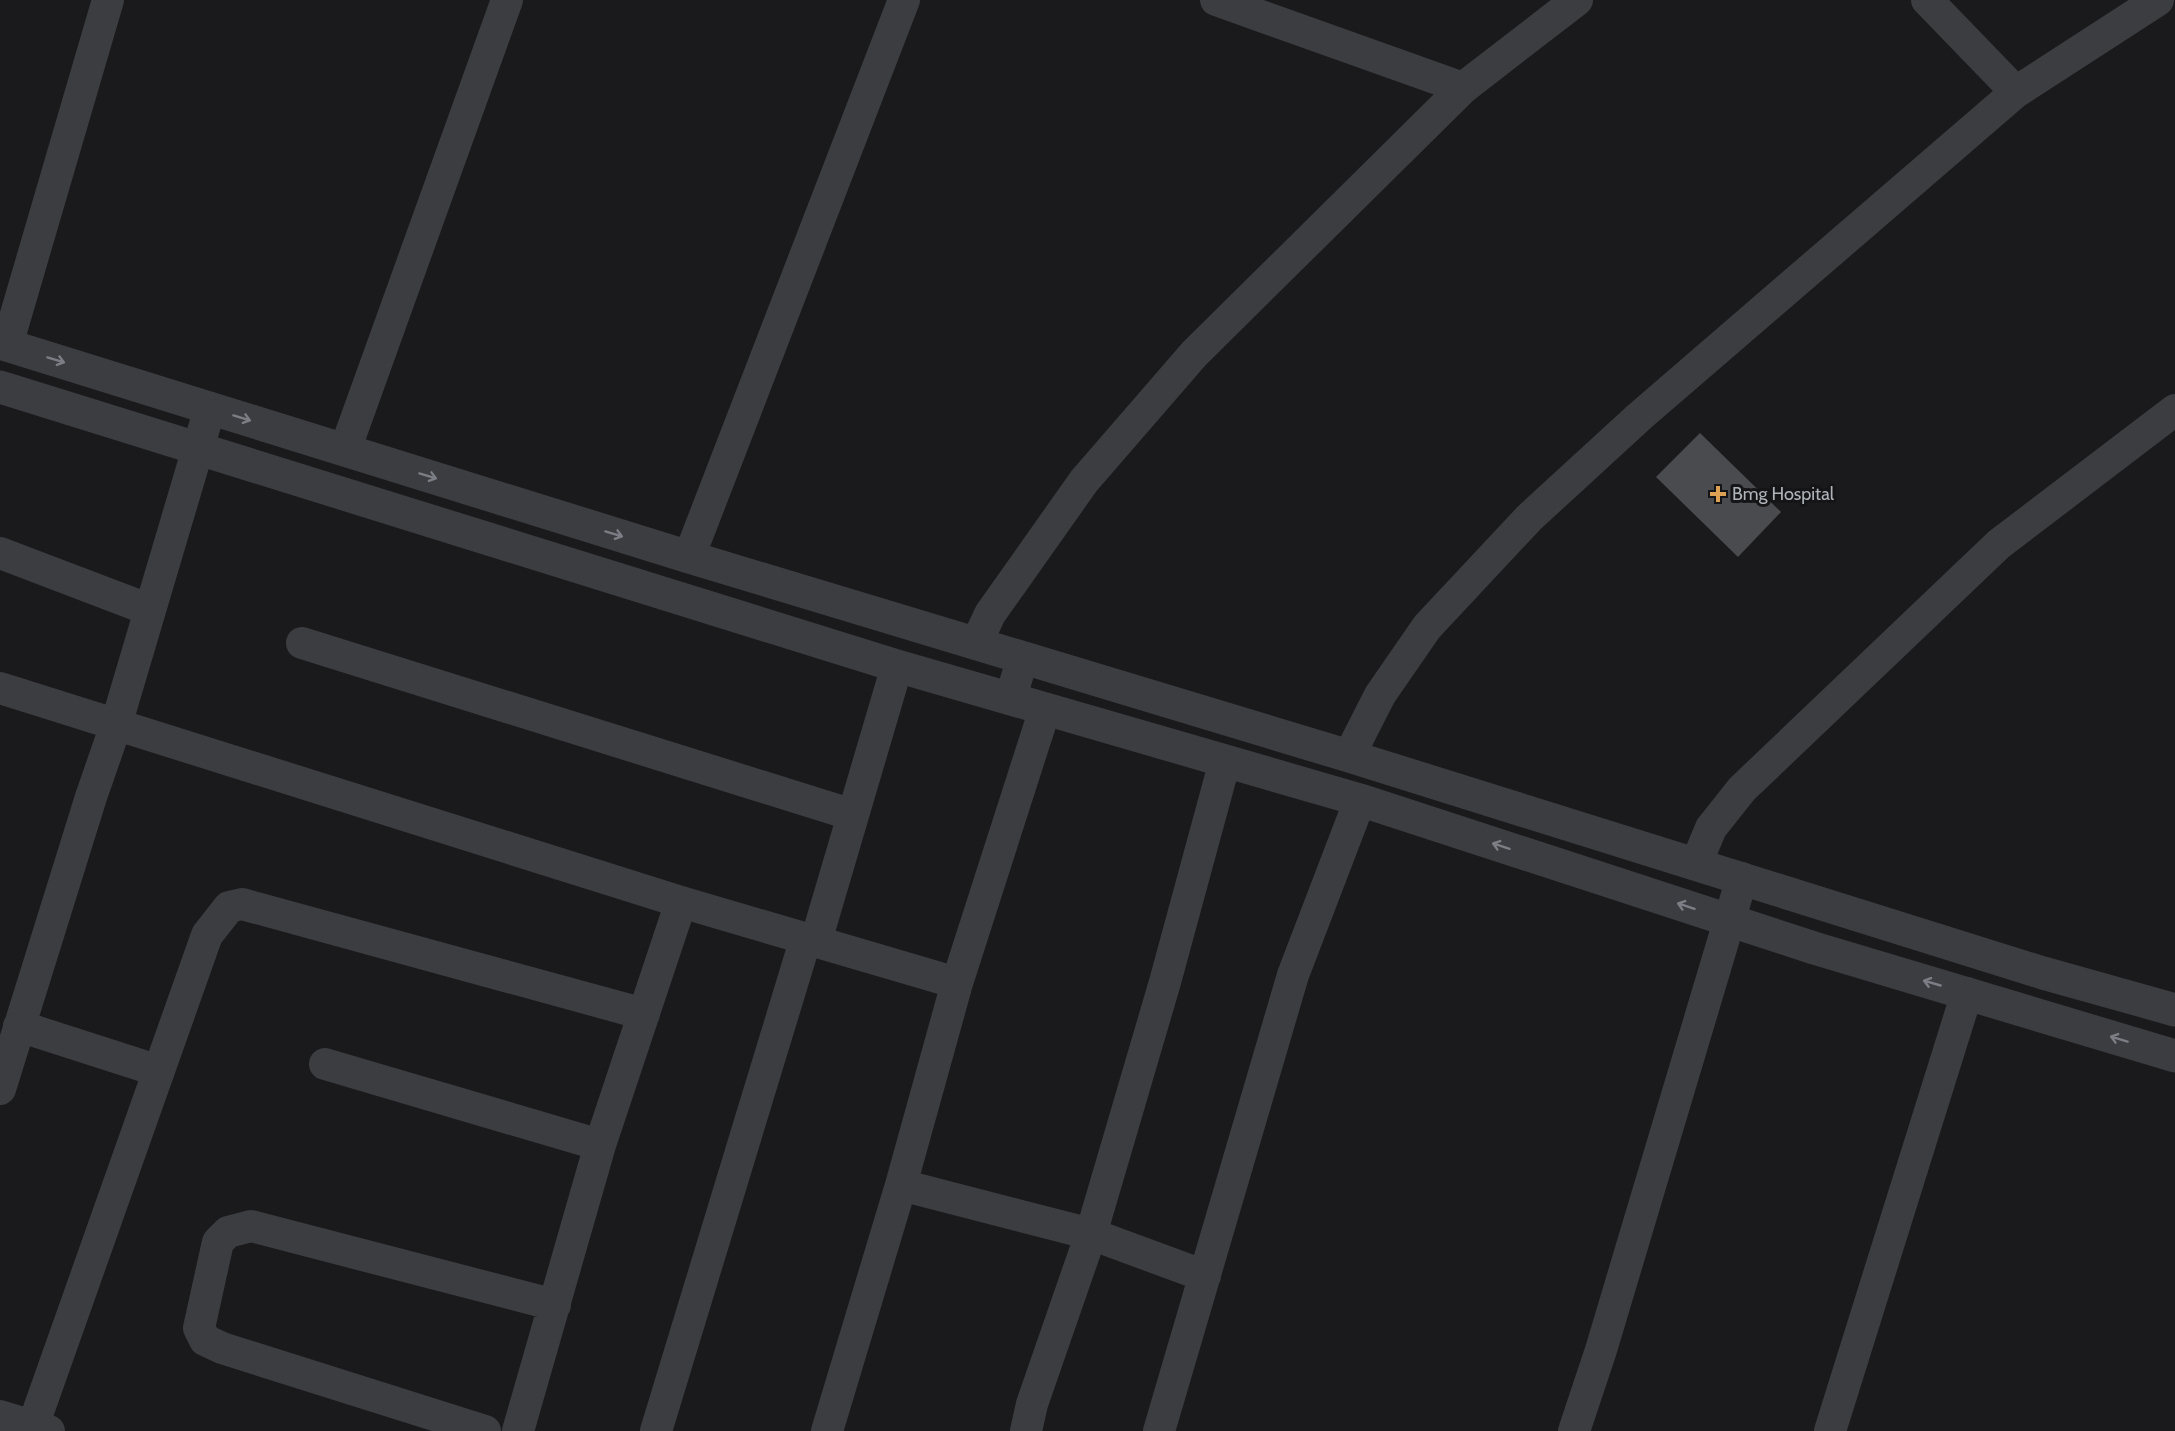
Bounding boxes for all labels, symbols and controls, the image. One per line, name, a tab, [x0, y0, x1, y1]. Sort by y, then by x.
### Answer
one-way arrow	[46, 355, 65, 366]
one-way arrow	[232, 413, 251, 424]
one-way arrow	[418, 471, 437, 482]
place label: Bmg Hospital	[1732, 483, 1835, 505]
marker: Bmg Hospital	[1709, 485, 1727, 503]
one-way arrow	[604, 529, 623, 540]
one-way arrow	[1492, 840, 1511, 851]
one-way arrow	[1677, 900, 1696, 911]
one-way arrow	[1923, 977, 1942, 988]
one-way arrow	[2110, 1033, 2129, 1044]

